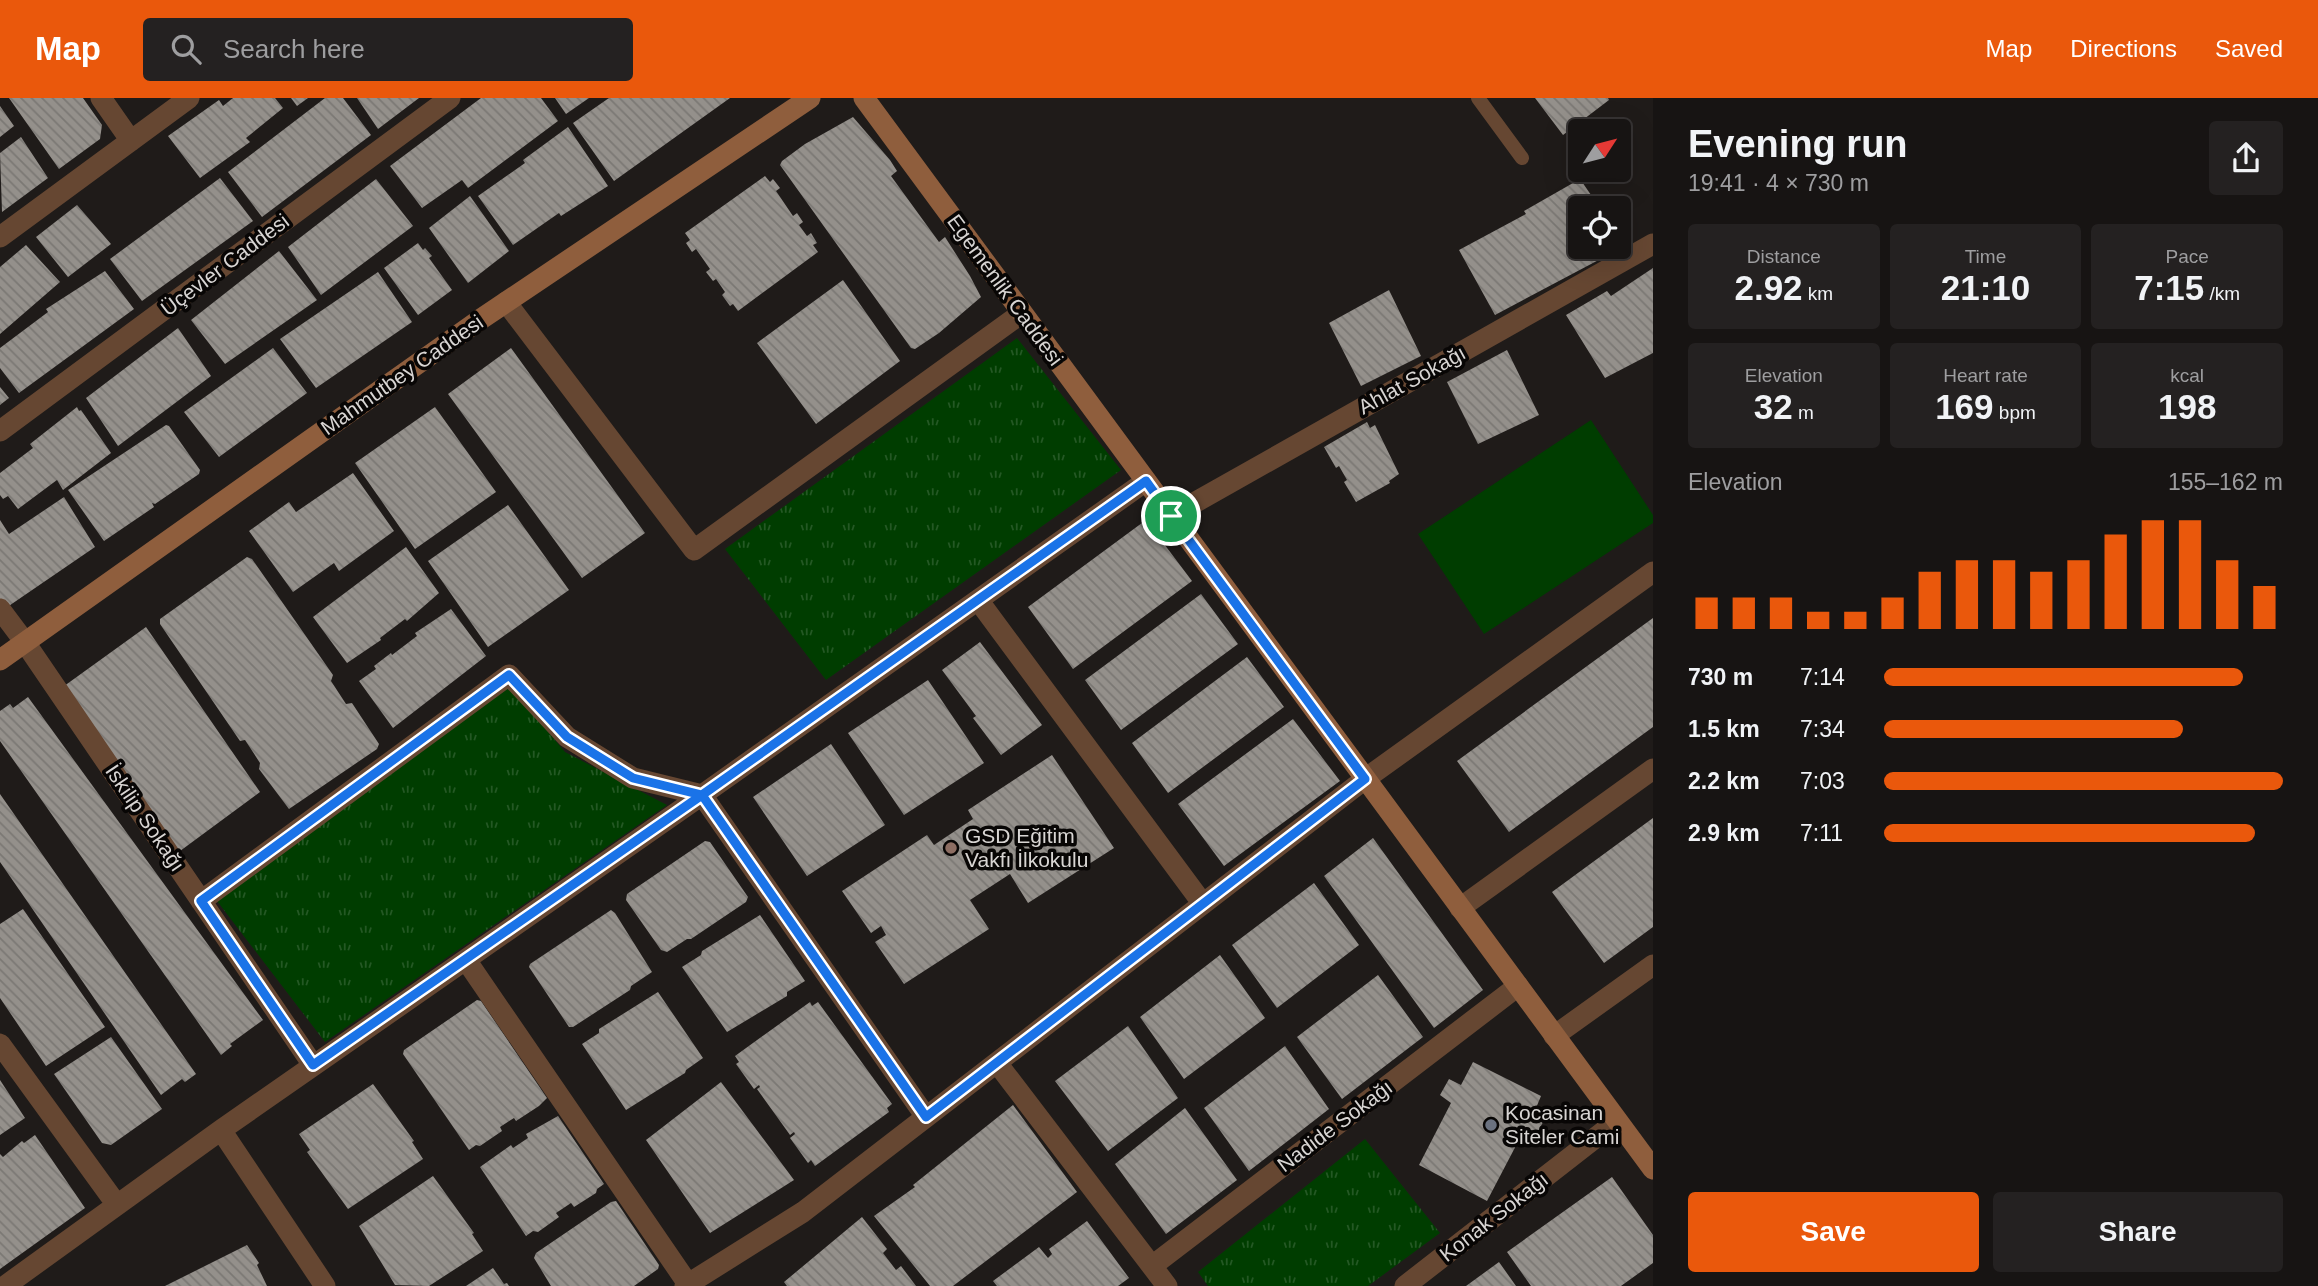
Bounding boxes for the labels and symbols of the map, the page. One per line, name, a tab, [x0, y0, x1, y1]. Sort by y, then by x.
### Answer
north arrow	[1568, 119, 1631, 182]
street label: Üçevler Caddesi	[156, 209, 293, 320]
street label: Egemenlik Caddesi	[943, 210, 1068, 370]
street label: Mahmutbey Caddesi	[316, 310, 487, 439]
street label: Ahlat Sokağı	[1354, 341, 1469, 418]
pin	[1141, 486, 1201, 546]
street label: İskilip Sokağı	[101, 760, 190, 875]
place label: GSD Eğitim Vakfı İlkokulu	[965, 824, 1088, 871]
marker: GSD Eğitim Vakfı İlkokulu	[943, 840, 959, 856]
street label: Nadide Sokağı	[1273, 1075, 1397, 1176]
place label: Kocasinan Siteler Cami	[1505, 1101, 1619, 1148]
marker: Kocasinan Siteler Cami	[1483, 1117, 1499, 1133]
street label: Konak Sokağı	[1435, 1167, 1552, 1266]

